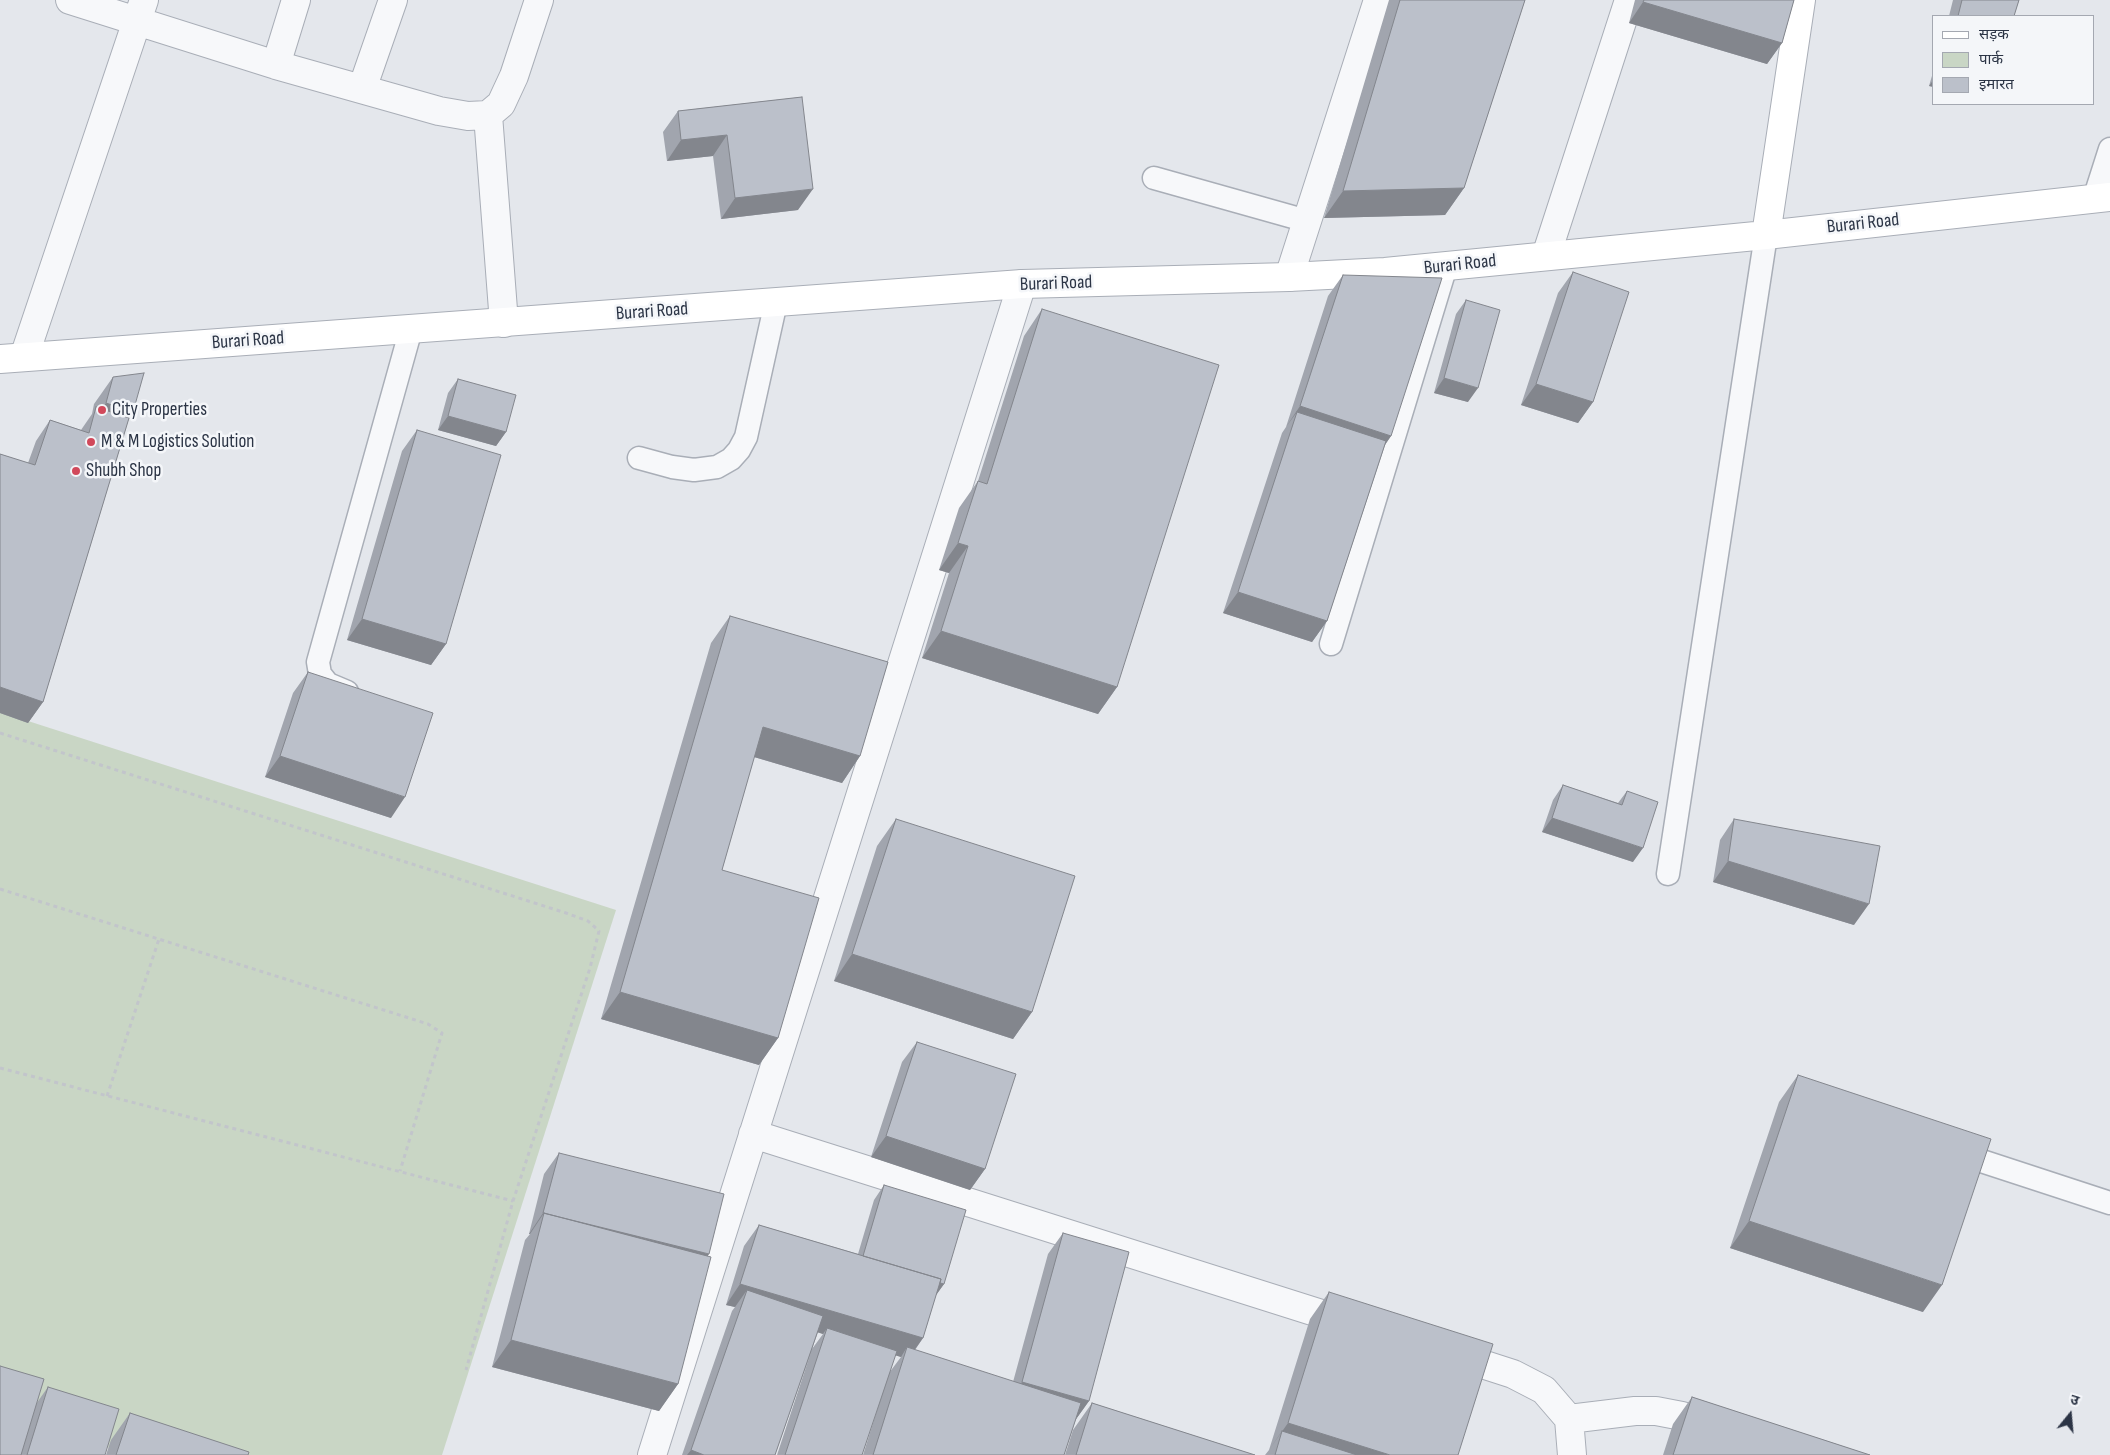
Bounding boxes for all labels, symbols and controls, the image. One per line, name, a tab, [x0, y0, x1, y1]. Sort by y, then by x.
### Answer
legend	[1932, 15, 2095, 105]
text: सड़क	[1979, 25, 2009, 44]
text: पार्क	[1979, 50, 2003, 69]
text: इमारत	[1979, 75, 2014, 94]
street label: Burari Road	[1826, 209, 1900, 239]
street label: Burari Road	[1423, 250, 1497, 280]
street label: Burari Road	[1019, 271, 1093, 297]
street label: Burari Road	[615, 298, 689, 326]
street label: Burari Road	[211, 327, 285, 355]
place label: City Properties	[112, 399, 207, 421]
marker: City Properties	[96, 404, 108, 416]
place label: M & M Logistics Solution	[101, 431, 254, 453]
marker: M & M Logistics Solution	[85, 436, 97, 448]
place label: Shubh Shop	[86, 460, 161, 482]
marker: Shubh Shop	[70, 465, 82, 477]
north arrow	[2045, 1390, 2095, 1440]
text: उ	[2068, 1391, 2081, 1410]

